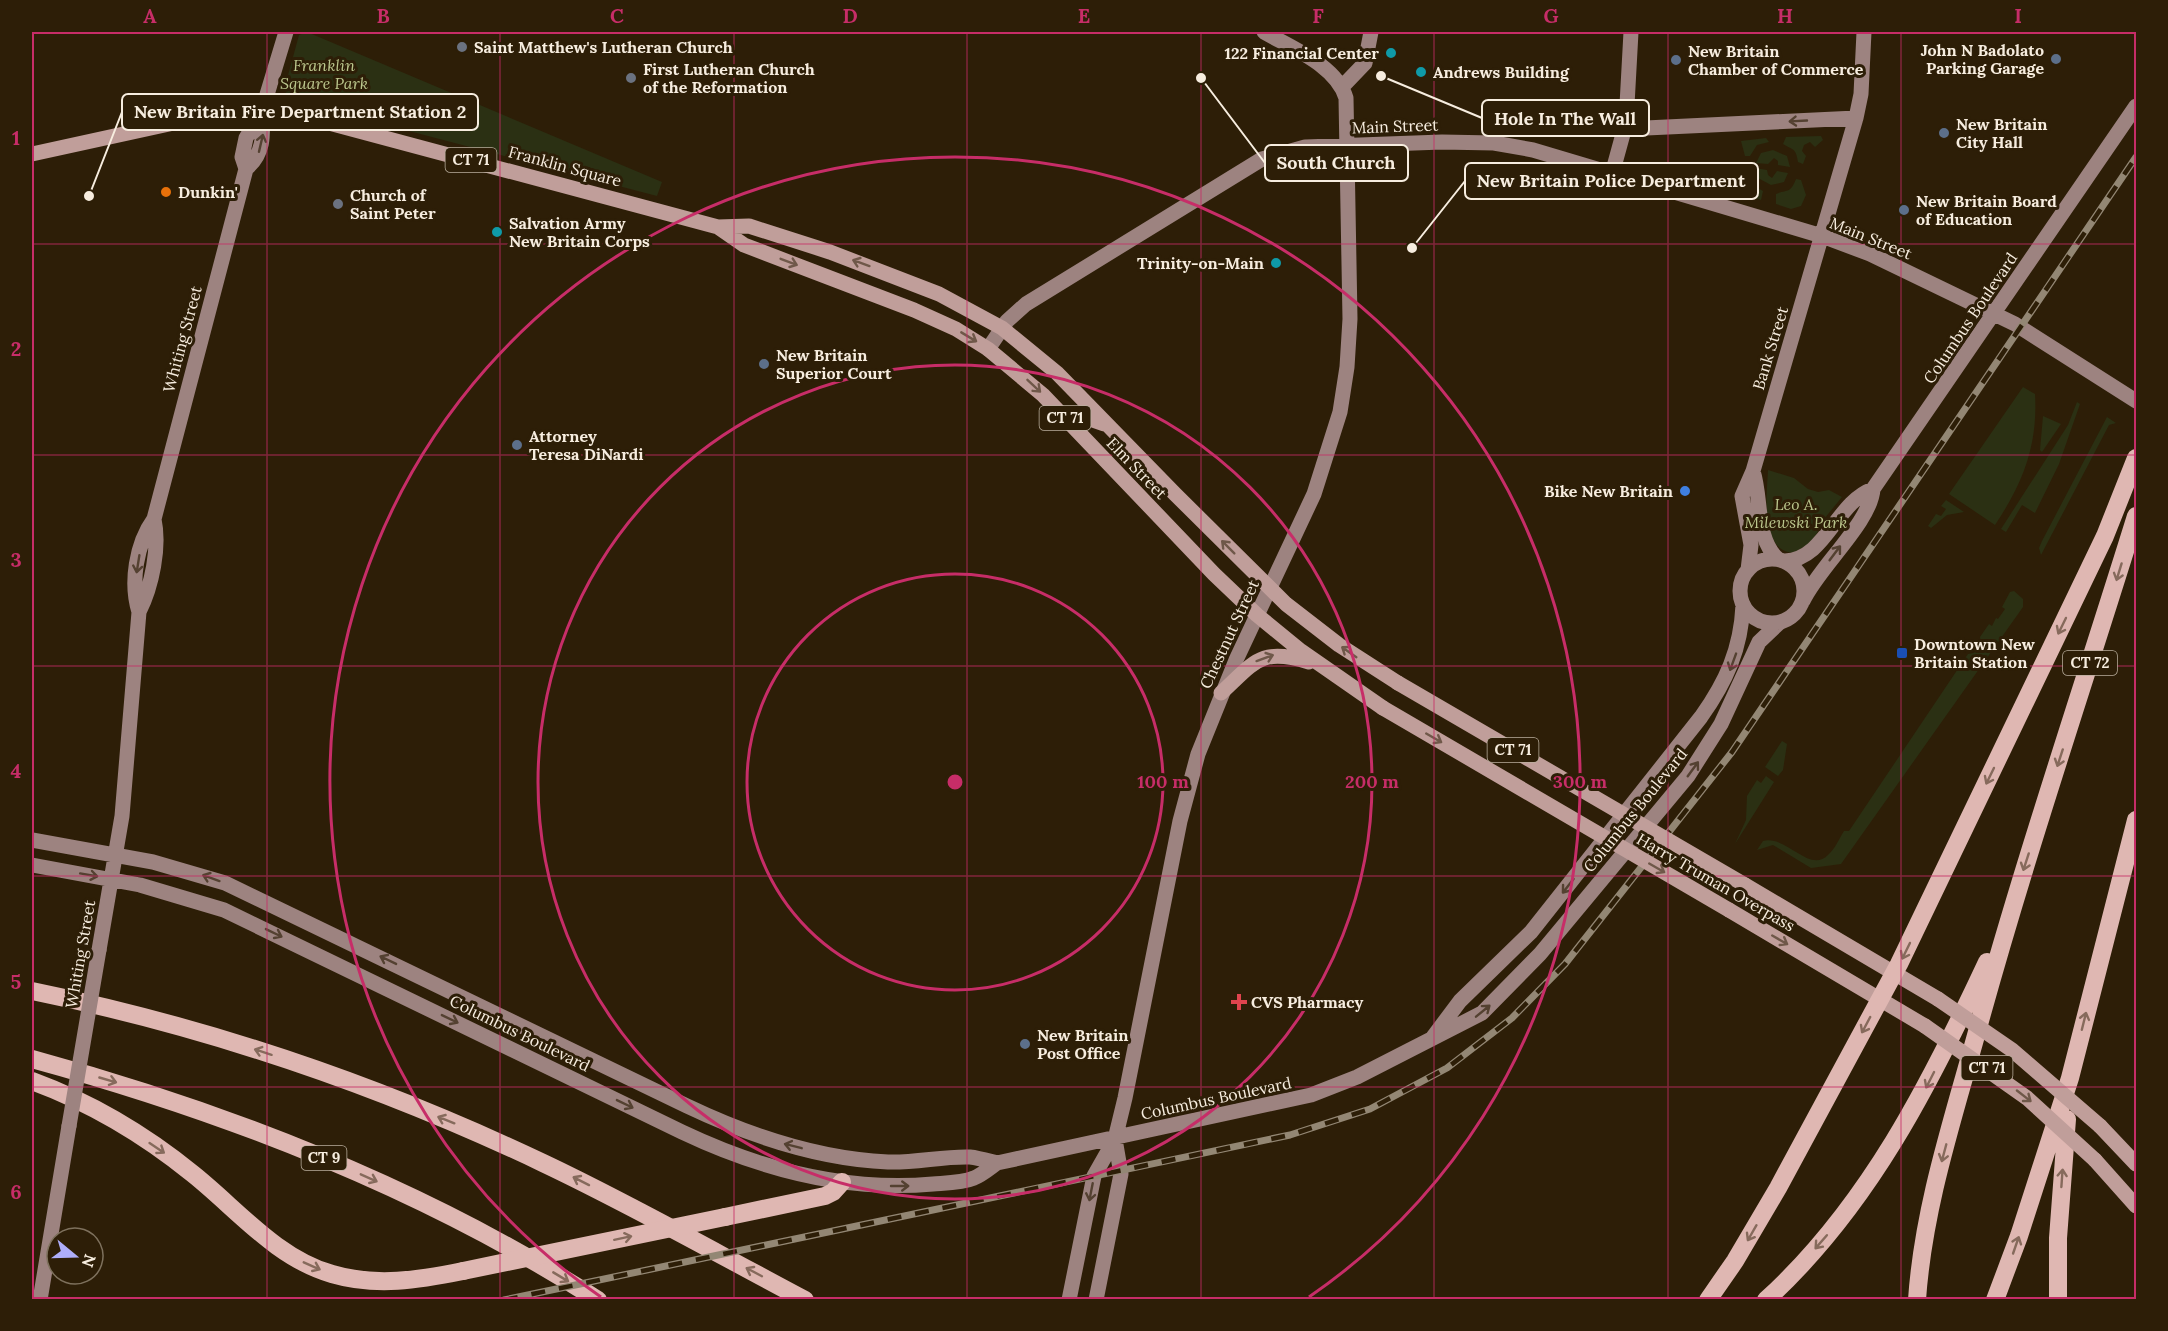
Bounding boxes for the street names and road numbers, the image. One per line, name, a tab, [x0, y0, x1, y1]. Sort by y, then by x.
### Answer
street label: Main Street	[1351, 114, 1439, 138]
street label: Franklin Square	[506, 141, 624, 191]
road number: CT 71	[446, 148, 496, 172]
street label: Main Street	[1827, 212, 1916, 264]
street label: Columbus Boulevard	[1919, 248, 2021, 387]
street label: Whiting Street	[158, 283, 206, 394]
street label: Bank Street	[1748, 303, 1792, 392]
road number: CT 71	[1040, 406, 1090, 430]
street label: Elm Street	[1103, 433, 1172, 504]
street label: Chestnut Street	[1195, 576, 1263, 692]
road number: CT 72	[2063, 651, 2117, 675]
road number: CT 71	[1488, 738, 1538, 762]
street label: Columbus Boulevard	[1579, 744, 1691, 876]
street label: Harry Truman Overpass	[1633, 829, 1799, 935]
street label: Whiting Street	[61, 898, 99, 1010]
street label: Columbus Boulevard	[447, 990, 594, 1076]
road number: CT 71	[1962, 1056, 2012, 1080]
street label: Columbus Boulevard	[1139, 1072, 1294, 1124]
road number: CT 9	[302, 1146, 346, 1170]

